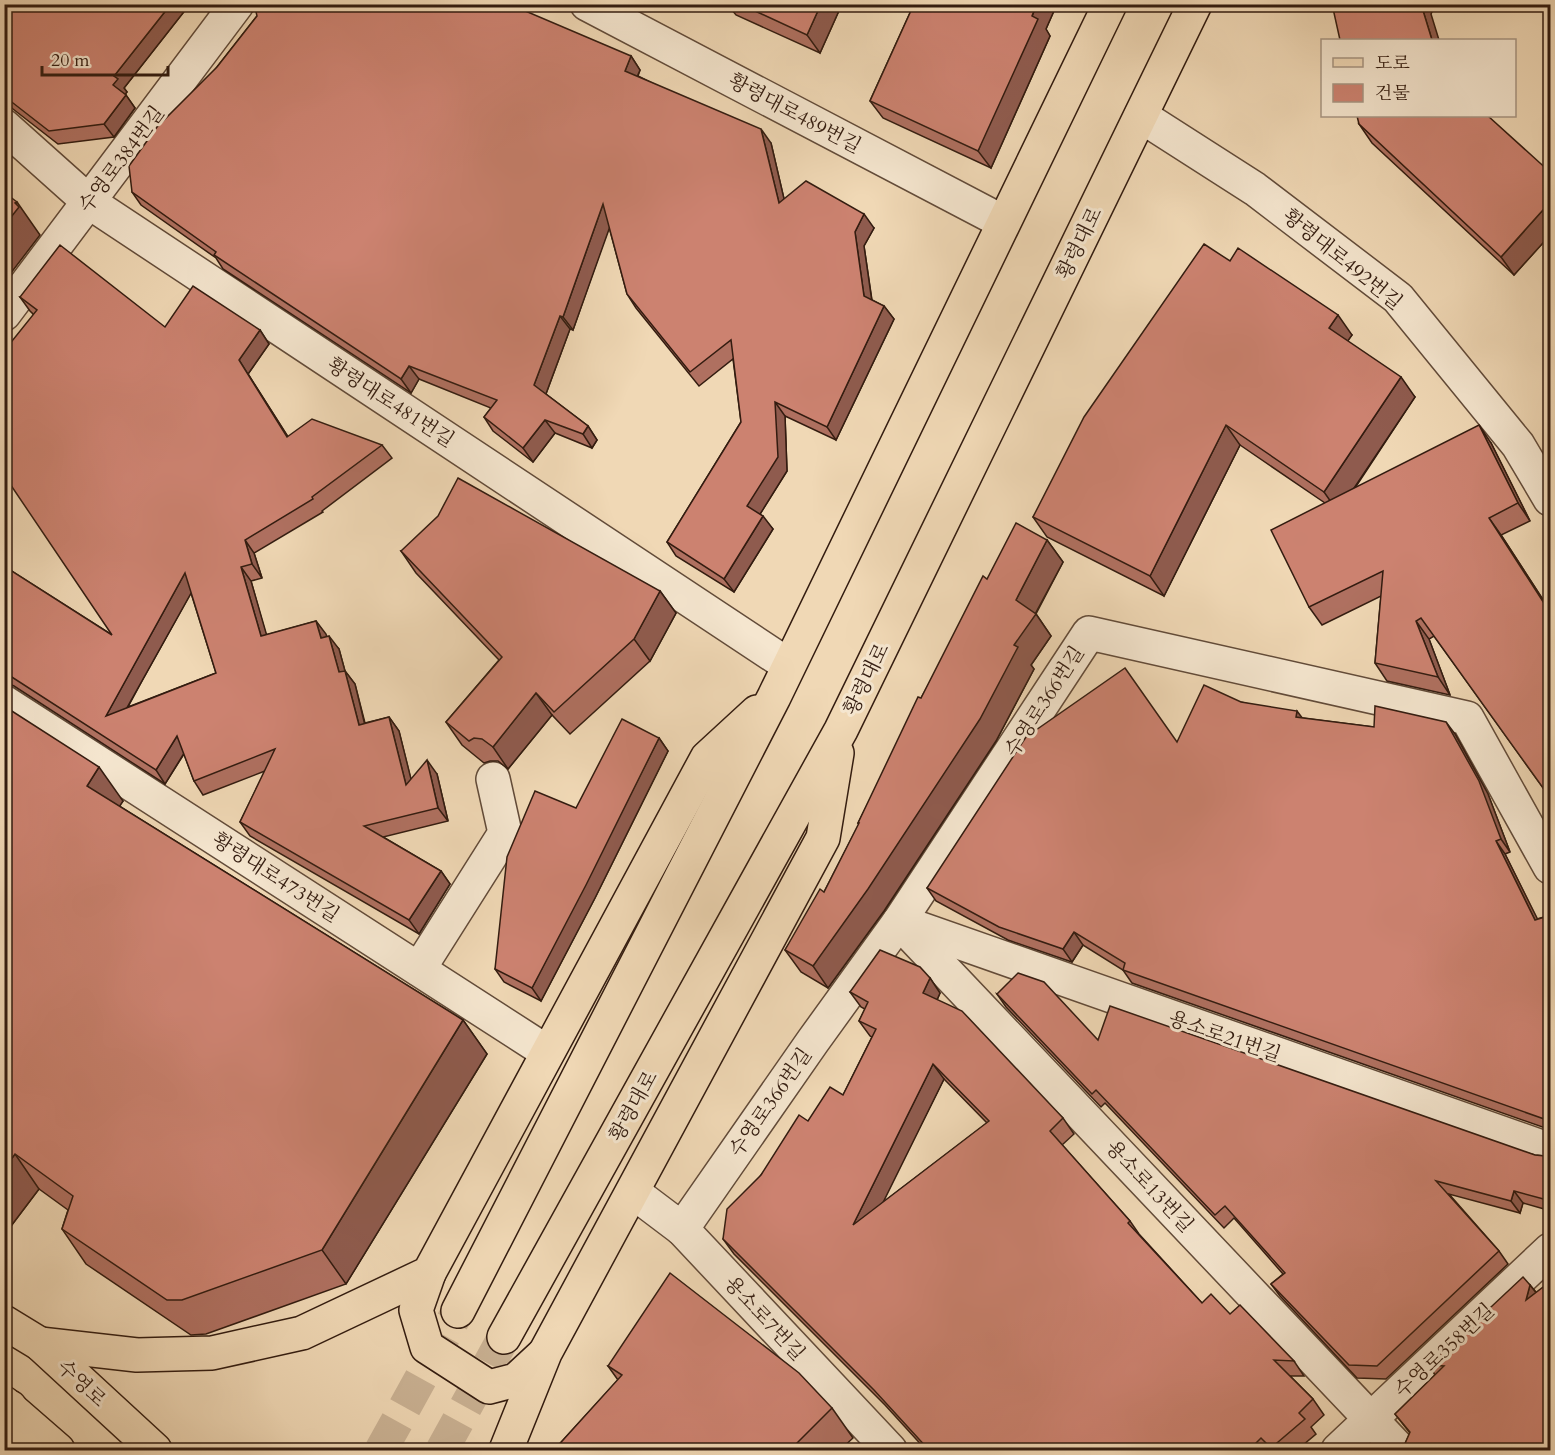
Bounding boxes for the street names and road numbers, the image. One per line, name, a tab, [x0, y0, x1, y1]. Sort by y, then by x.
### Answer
street label: 황령대로489번길	[724, 67, 866, 160]
street label: 수영로384번길	[72, 100, 170, 218]
street label: 황령대로	[1050, 203, 1109, 284]
street label: 황령대로492번길	[1277, 203, 1408, 316]
street label: 황령대로481번길	[322, 351, 460, 454]
street label: 황령대로	[837, 639, 896, 720]
street label: 수영로366번길	[998, 641, 1090, 762]
street label: 황령대로473번길	[207, 826, 345, 929]
street label: 용소로21번길	[1165, 1005, 1285, 1068]
street label: 수영로366번길	[723, 1042, 818, 1162]
street label: 황령대로	[603, 1066, 664, 1147]
street label: 용소로13번길	[1100, 1134, 1199, 1238]
street label: 용소로7번길	[718, 1270, 811, 1367]
street label: 수영로358번길	[1389, 1297, 1500, 1404]
street label: 수영로	[51, 1354, 112, 1413]

